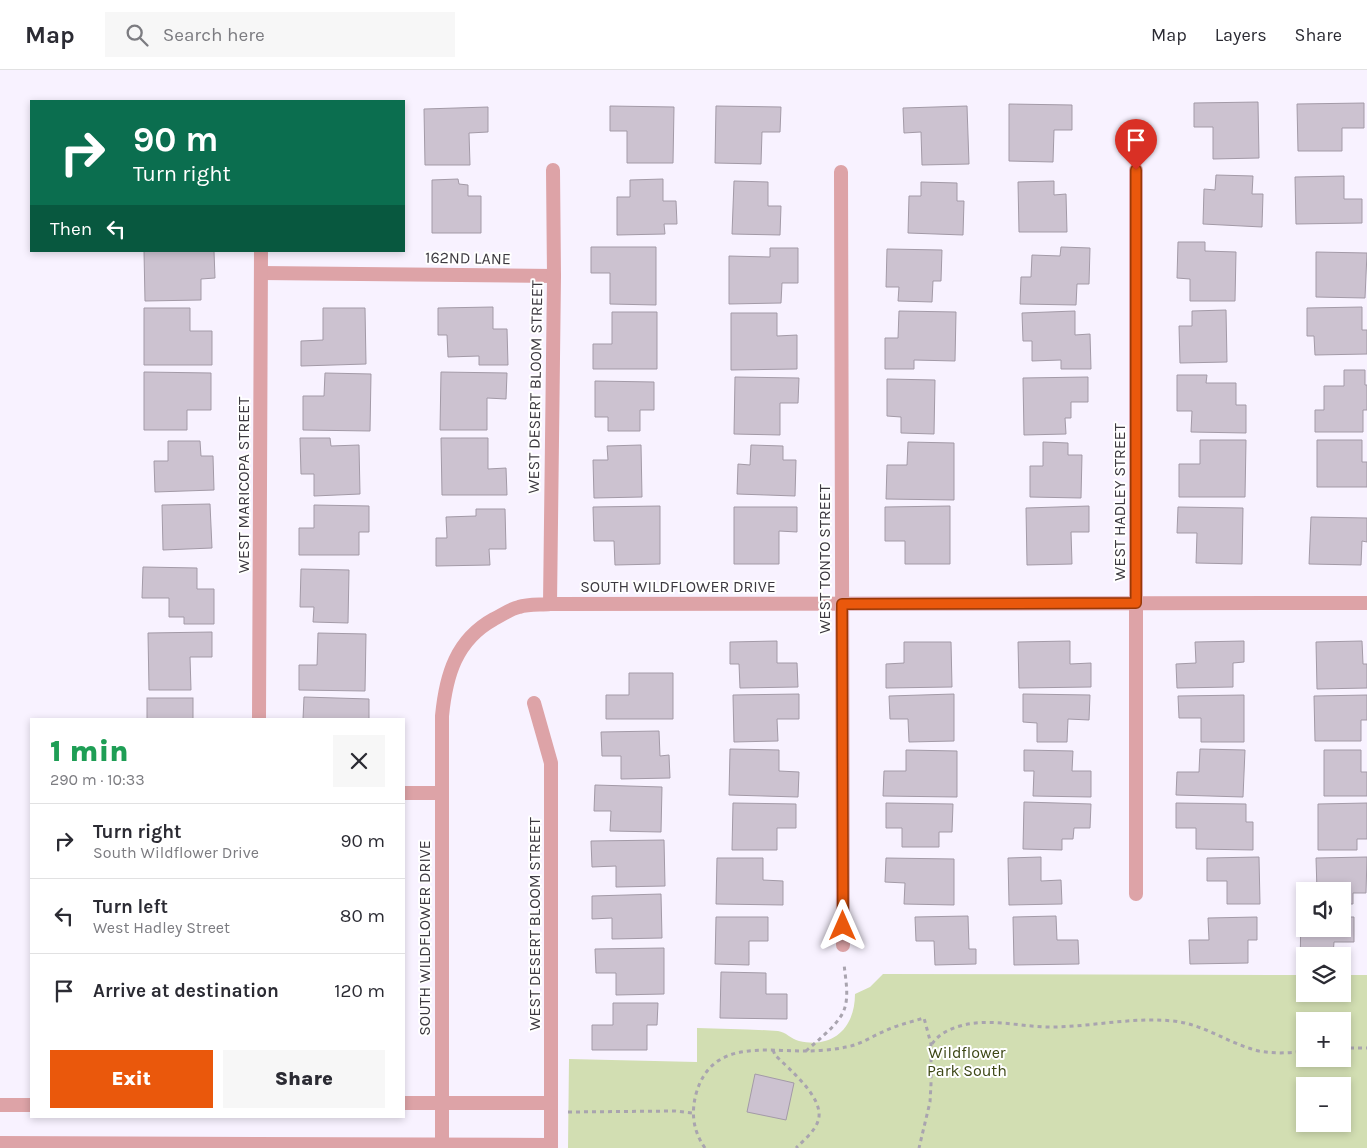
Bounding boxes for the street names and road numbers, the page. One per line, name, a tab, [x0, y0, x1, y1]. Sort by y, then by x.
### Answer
street label: 162ND LANE	[425, 248, 511, 268]
street label: WEST DESERT BLOOM STREET	[524, 280, 546, 494]
street label: WEST MARICOPA STREET	[234, 397, 253, 573]
street label: WEST HADLEY STREET	[1110, 423, 1129, 581]
street label: WEST TONTO STREET	[815, 484, 834, 634]
street label: SOUTH WILDFLOWER DRIVE	[580, 577, 776, 596]
street label: WEST DESERT BLOOM STREET	[525, 817, 544, 1031]
street label: SOUTH WILDFLOWER DRIVE	[415, 840, 434, 1036]

